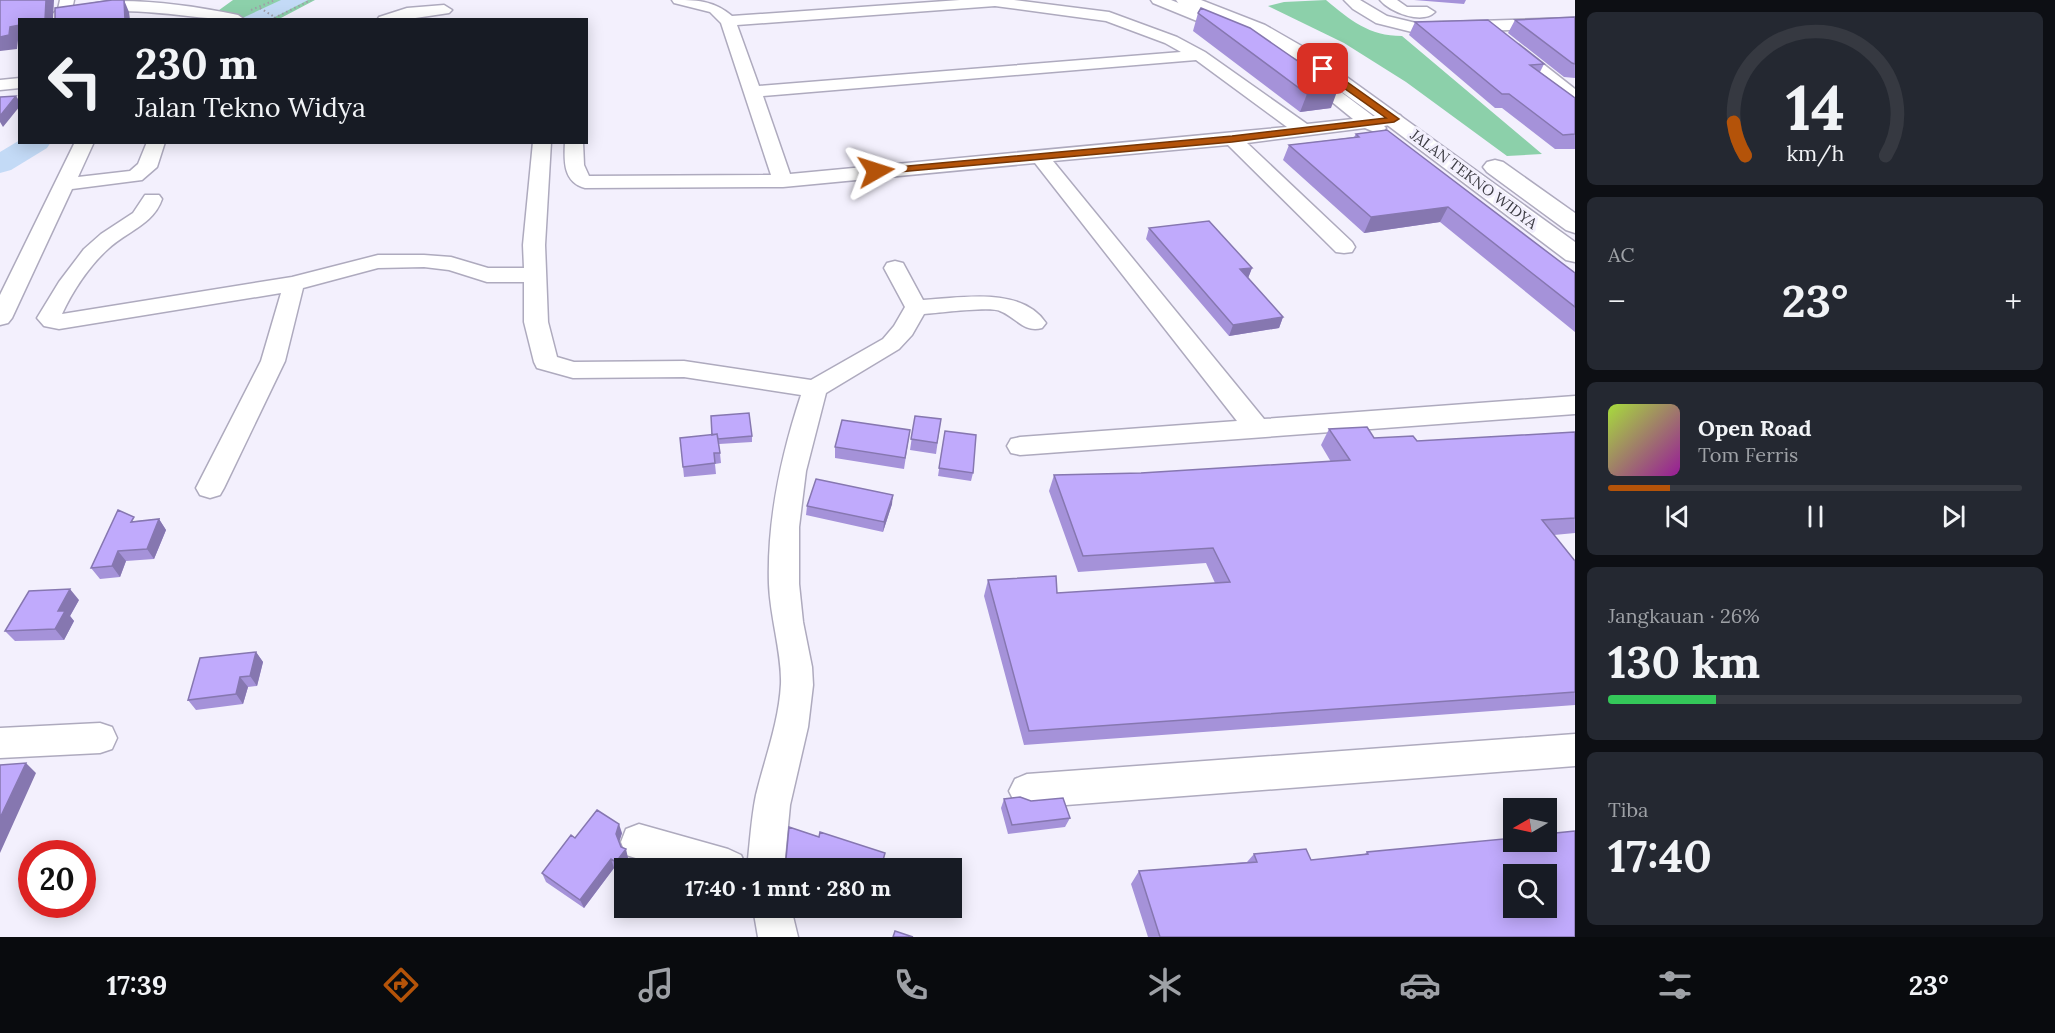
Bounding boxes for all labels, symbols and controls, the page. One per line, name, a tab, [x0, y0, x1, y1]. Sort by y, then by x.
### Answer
text: 230 m	[135, 37, 257, 91]
icon: left	[36, 42, 114, 120]
pin	[1297, 43, 1348, 94]
icon: arrive	[1306, 52, 1339, 85]
text: 14	[1785, 67, 1845, 147]
text: Jalan Tekno Widya	[135, 90, 366, 124]
street label: JALAN TEKNO WIDYA	[1406, 124, 1542, 233]
position arrow	[844, 139, 908, 203]
text: km/h	[1786, 139, 1844, 167]
text: AC	[1608, 242, 1634, 267]
text: 23°	[1782, 272, 1848, 329]
text: −	[1608, 280, 1626, 322]
text: +	[2004, 280, 2022, 322]
text: Open Road	[1698, 414, 1812, 442]
text: Tom Ferris	[1698, 442, 1798, 467]
icon: previous	[1661, 500, 1694, 533]
icon: pause	[1799, 500, 1832, 533]
icon: next	[1937, 500, 1970, 533]
text: Jangkauan · 26%	[1608, 603, 1760, 628]
text: 130 km	[1608, 633, 1760, 690]
text: Tiba	[1608, 797, 1648, 822]
north arrow	[1503, 798, 1557, 852]
map controls	[1503, 798, 1557, 918]
text: 17:40	[1608, 827, 1712, 884]
speed limit sign: 20	[18, 840, 96, 918]
button: search	[1503, 864, 1557, 918]
text: 17:40 · 1 mnt · 280 m	[685, 874, 891, 902]
icon: directions	[380, 964, 422, 1006]
icon: music	[635, 964, 677, 1006]
icon: phone	[890, 964, 932, 1006]
icon: climate	[1144, 964, 1186, 1006]
icon: car	[1399, 964, 1441, 1006]
icon: filters	[1654, 964, 1696, 1006]
text: 17:39	[106, 968, 167, 1002]
text: 23°	[1909, 968, 1949, 1002]

